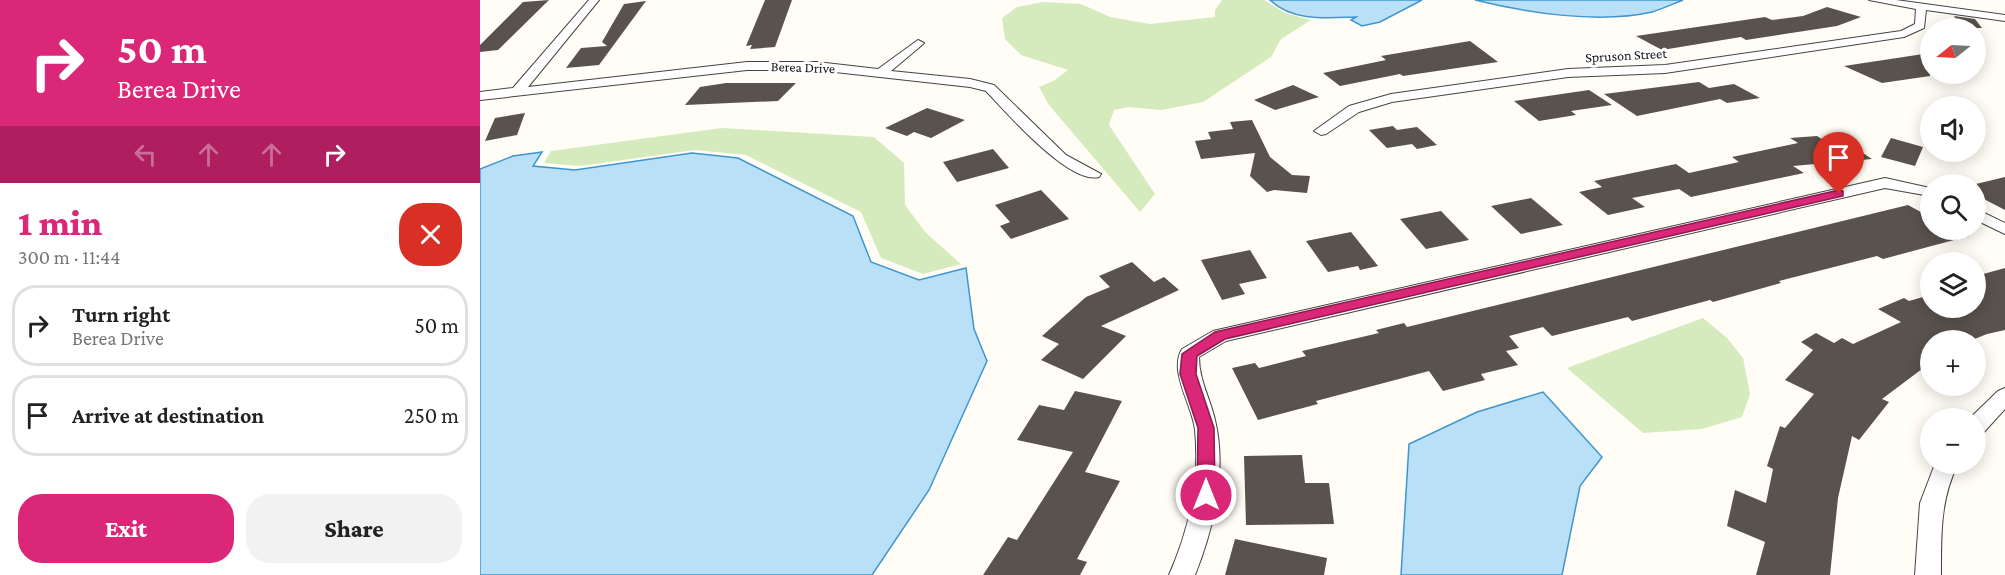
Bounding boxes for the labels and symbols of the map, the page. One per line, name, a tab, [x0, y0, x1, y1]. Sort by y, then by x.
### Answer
north arrow	[1920, 18, 1986, 84]
street label: Spruson Street	[1585, 45, 1668, 65]
street label: Berea Drive	[771, 58, 835, 76]
pin	[1813, 132, 1864, 194]
position arrow	[1174, 463, 1238, 527]

